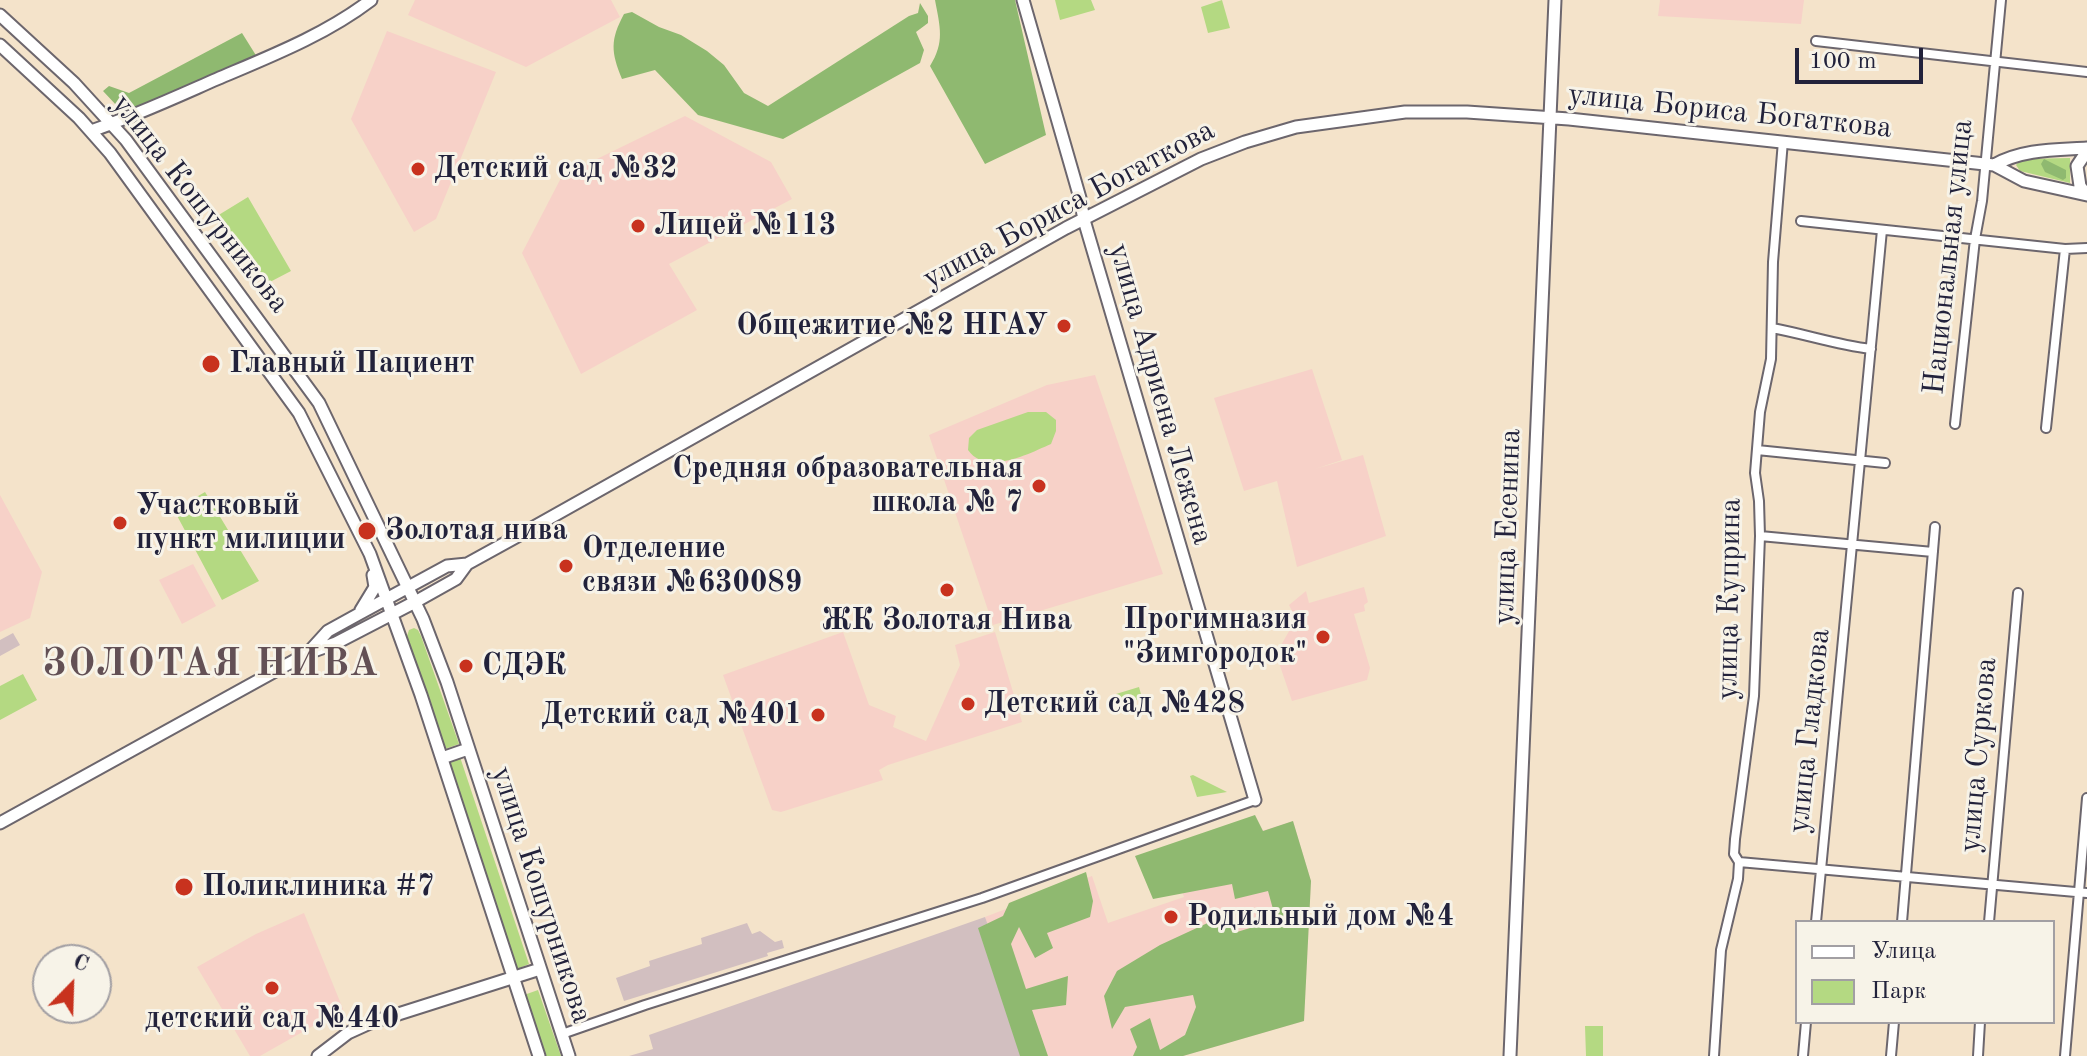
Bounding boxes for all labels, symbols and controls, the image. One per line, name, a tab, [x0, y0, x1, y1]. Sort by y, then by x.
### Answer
scale bar	[1799, 32, 1927, 82]
text: 100 m	[1809, 50, 1877, 74]
street label: улица Бориса Богаткова	[1566, 77, 1894, 147]
street label: улица Кошурникова	[103, 87, 297, 321]
street label: улица Бориса Богаткова	[917, 113, 1221, 297]
street label: Национальная улица	[1917, 118, 1981, 396]
place label: Детский сад №32	[434, 151, 677, 187]
marker: Детский сад №32	[409, 160, 427, 178]
place label: Лицей №113	[654, 208, 836, 244]
marker: Лицей №113	[629, 217, 647, 235]
street label: улица Адриена Лежена	[1100, 239, 1220, 549]
place label: Общежитие №2 НГАУ	[736, 308, 1048, 344]
marker: Общежитие №2 НГАУ	[1055, 317, 1073, 335]
place label: Главный Пациент	[229, 346, 475, 382]
marker: Главный Пациент	[200, 353, 222, 375]
street label: улица Есенина	[1487, 428, 1529, 626]
place label: Средняя образовательная школа № 7	[672, 451, 1023, 522]
marker: Средняя образовательная школа № 7	[1030, 477, 1048, 495]
place label: Участковый пункт милиции	[136, 488, 345, 558]
street label: улица Куприна	[1710, 498, 1750, 700]
place label: Золотая нива	[385, 513, 568, 549]
marker: Участковый пункт милиции	[111, 514, 129, 532]
marker: Золотая нива	[356, 520, 378, 542]
place label: Отделение связи №630089	[582, 531, 802, 602]
marker: Отделение связи №630089	[557, 557, 575, 575]
marker: ЖК Золотая Нива	[938, 581, 956, 599]
place label: Прогимназия "Зимгородок"	[1123, 602, 1307, 672]
place label: ЖК Золотая Нива	[822, 603, 1072, 639]
street label: улица Гладкова	[1781, 627, 1839, 835]
marker: Прогимназия "Зимгородок"	[1314, 628, 1332, 646]
district label: ЗОЛОТАЯ НИВА	[42, 642, 380, 688]
place label: СДЭК	[482, 648, 566, 684]
street label: улица Суркова	[1953, 656, 2005, 854]
marker: СДЭК	[457, 657, 475, 675]
place label: Детский сад №428	[984, 686, 1245, 722]
marker: Детский сад №428	[959, 695, 977, 713]
place label: Детский сад №401	[541, 697, 802, 733]
marker: Детский сад №401	[809, 706, 827, 724]
street label: улица Кошурникова	[482, 762, 600, 1028]
place label: Поликлиника #7	[202, 869, 434, 905]
marker: Поликлиника #7	[173, 876, 195, 898]
place label: Родильный дом №4	[1187, 899, 1454, 935]
marker: Родильный дом №4	[1162, 908, 1180, 926]
legend	[1795, 920, 2055, 1024]
text: Улица	[1871, 940, 1936, 964]
north arrow	[32, 944, 112, 1024]
text: С	[70, 951, 92, 977]
marker: детский сад №440	[263, 979, 281, 997]
text: Парк	[1871, 980, 1926, 1004]
place label: детский сад №440	[145, 1001, 399, 1037]

